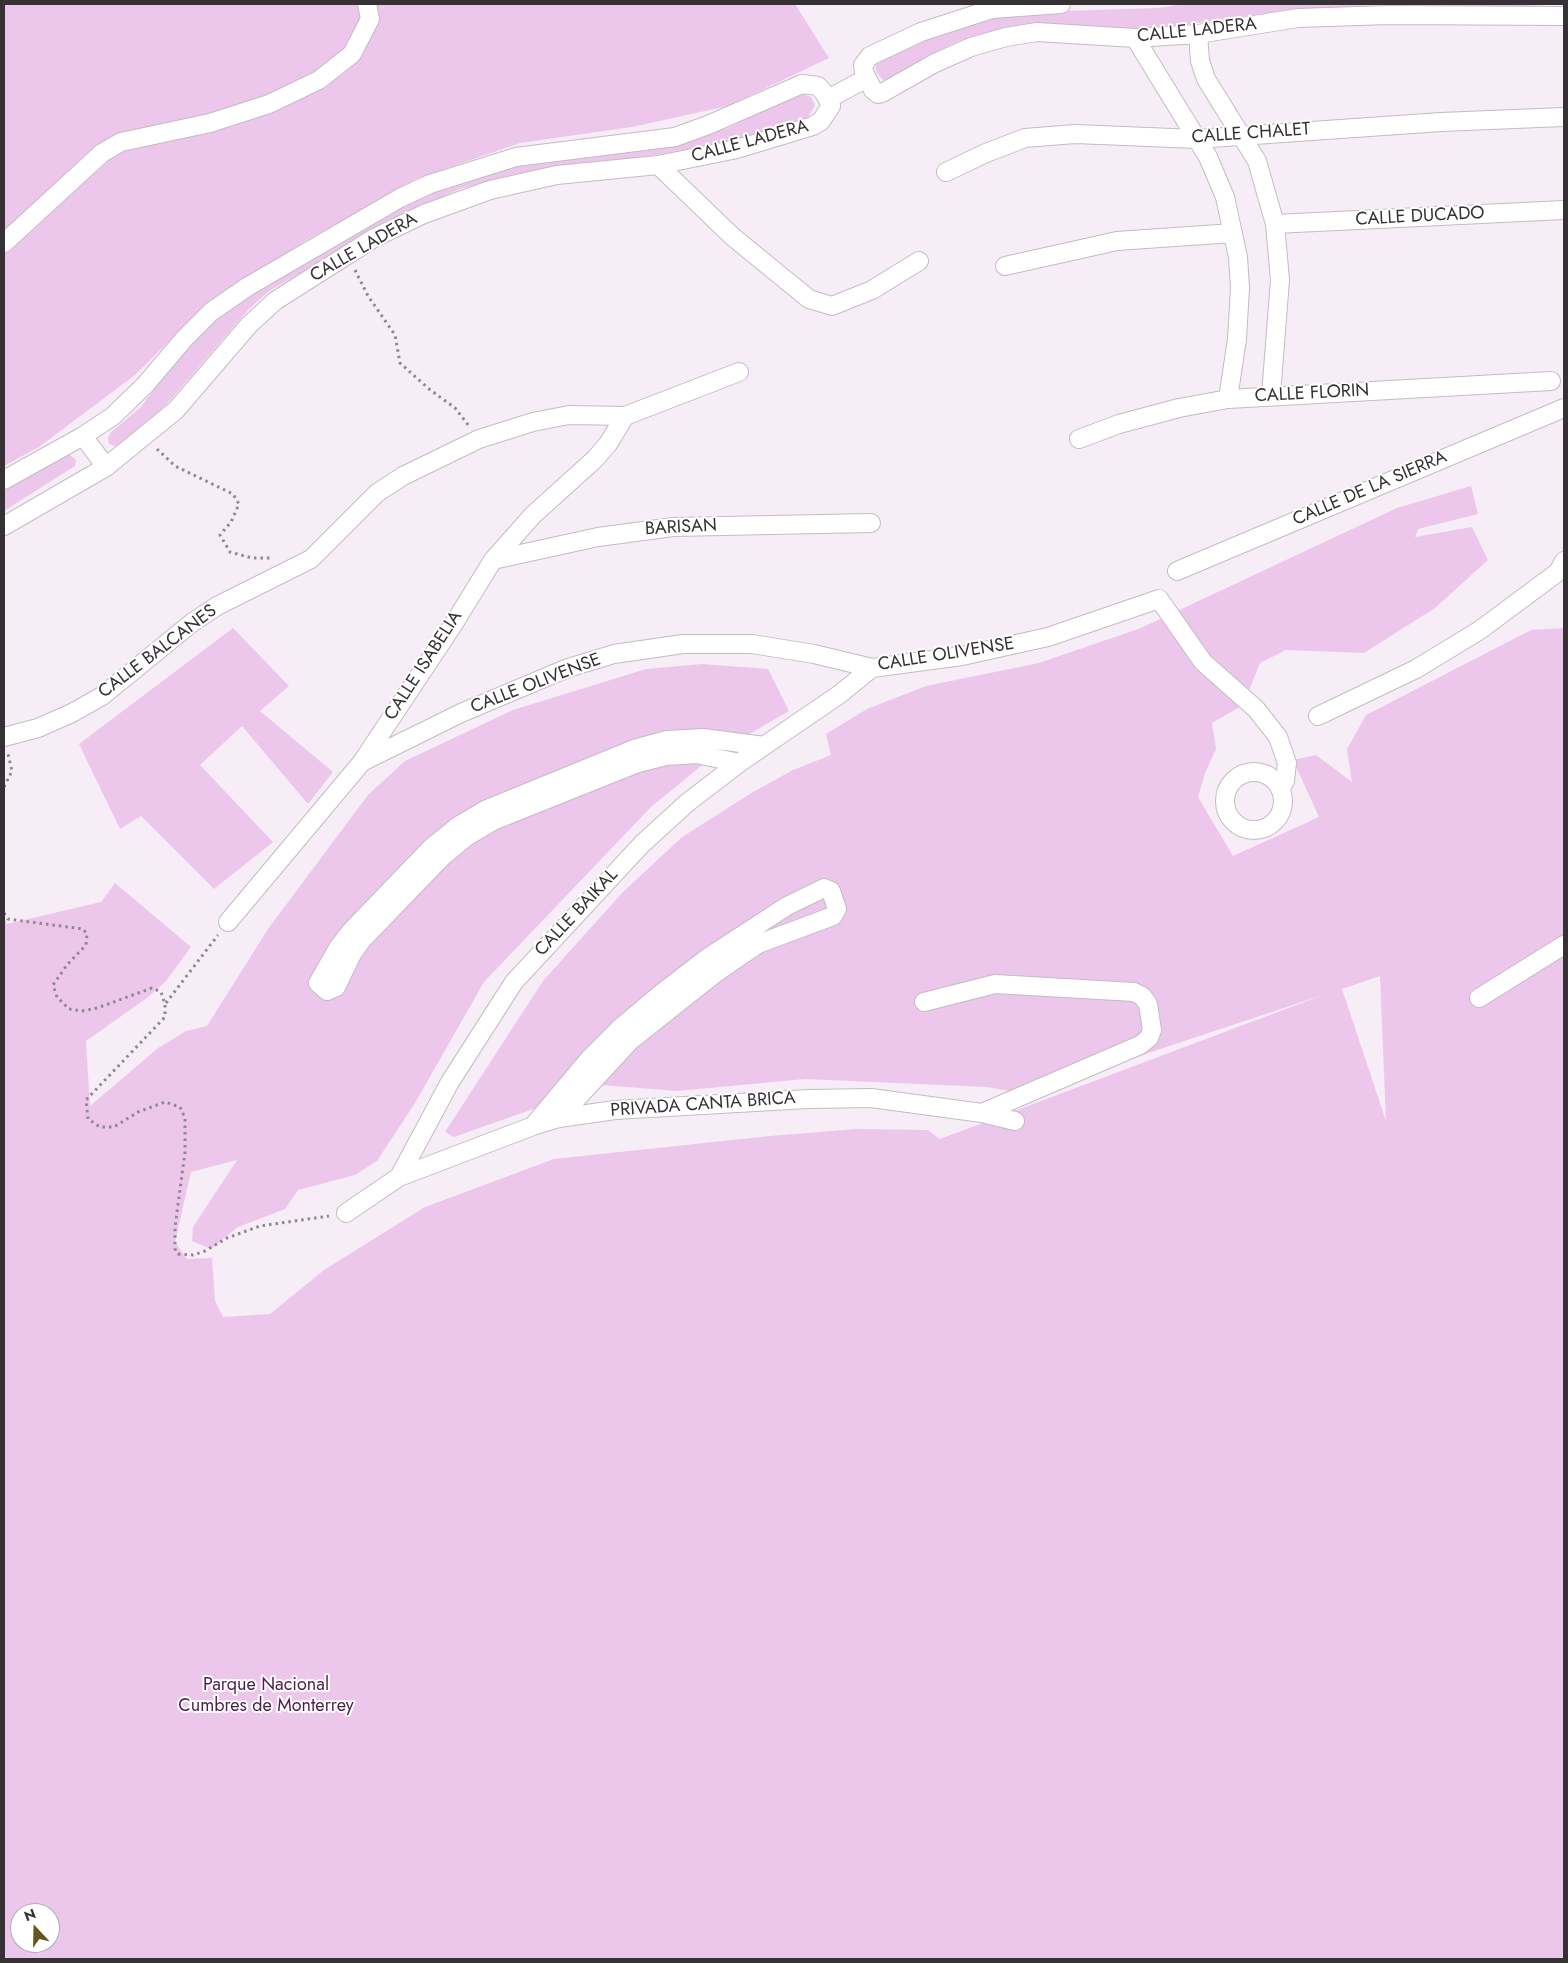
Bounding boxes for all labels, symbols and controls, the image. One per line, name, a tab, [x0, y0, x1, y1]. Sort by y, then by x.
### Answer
street label: CALLE LADERA	[1136, 14, 1258, 48]
street label: CALLE LADERA	[689, 116, 811, 168]
street label: CALLE CHALET	[1191, 119, 1311, 149]
street label: CALLE DUCADO	[1355, 203, 1485, 231]
street label: CALLE LADERA	[307, 209, 421, 287]
street label: CALLE FLORIN	[1254, 380, 1370, 408]
street label: CALLE DE LA SIERRA	[1290, 447, 1450, 531]
street label: BARISAN	[645, 515, 717, 541]
street label: CALLE BALCANES	[95, 601, 221, 703]
street label: CALLE ISABELIA	[381, 607, 467, 725]
street label: CALLE OLIVENSE	[876, 634, 1016, 676]
street label: CALLE OLIVENSE	[468, 649, 604, 719]
street label: CALLE BAIKAL	[531, 865, 623, 961]
street label: PRIVADA CANTA BRICA	[610, 1088, 796, 1122]
park label: Parque Nacional Cumbres de Monterrey	[178, 1675, 354, 1718]
north arrow	[10, 1903, 60, 1953]
text: N	[21, 1904, 39, 1926]

